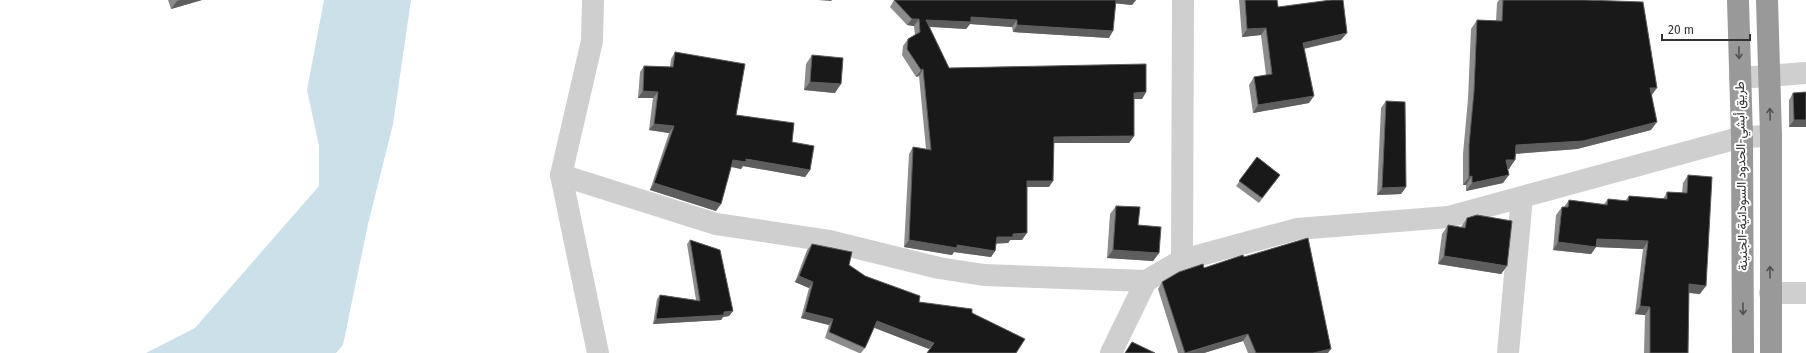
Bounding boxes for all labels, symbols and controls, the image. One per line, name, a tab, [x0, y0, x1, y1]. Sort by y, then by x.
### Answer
scale bar	[1662, 16, 1750, 42]
text: 20 m	[1668, 23, 1694, 37]
one-way arrow	[1735, 46, 1743, 59]
street label: طريق أبشي-الحدود السودانية-الجنينة	[1732, 81, 1753, 271]
one-way arrow	[1766, 108, 1774, 121]
one-way arrow	[1766, 266, 1774, 279]
one-way arrow	[1739, 302, 1747, 315]

